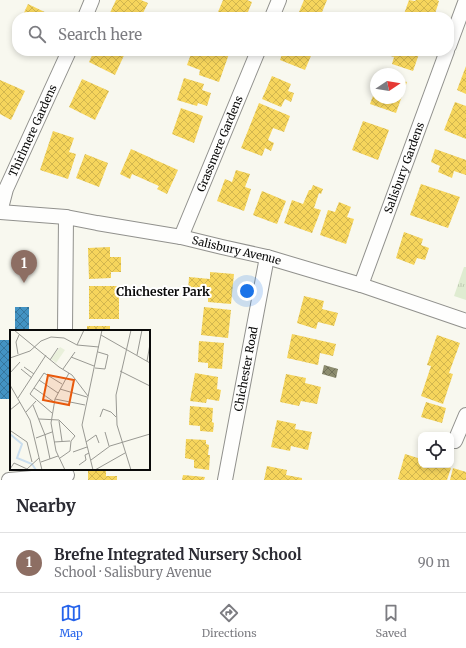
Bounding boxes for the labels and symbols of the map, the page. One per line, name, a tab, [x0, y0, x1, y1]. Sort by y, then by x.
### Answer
north arrow	[370, 68, 406, 104]
street label: Thirlmere Gardens	[6, 82, 60, 179]
street label: Grassmere Gardens	[194, 94, 246, 194]
street label: Salisbury Gardens	[381, 120, 427, 215]
street label: Salisbury Avenue	[190, 233, 283, 268]
pin: 1	[11, 250, 37, 283]
your location	[237, 281, 257, 301]
district label: Chichester Park	[116, 284, 210, 299]
street label: Chichester Road	[231, 325, 261, 413]
inset map	[10, 330, 150, 470]

